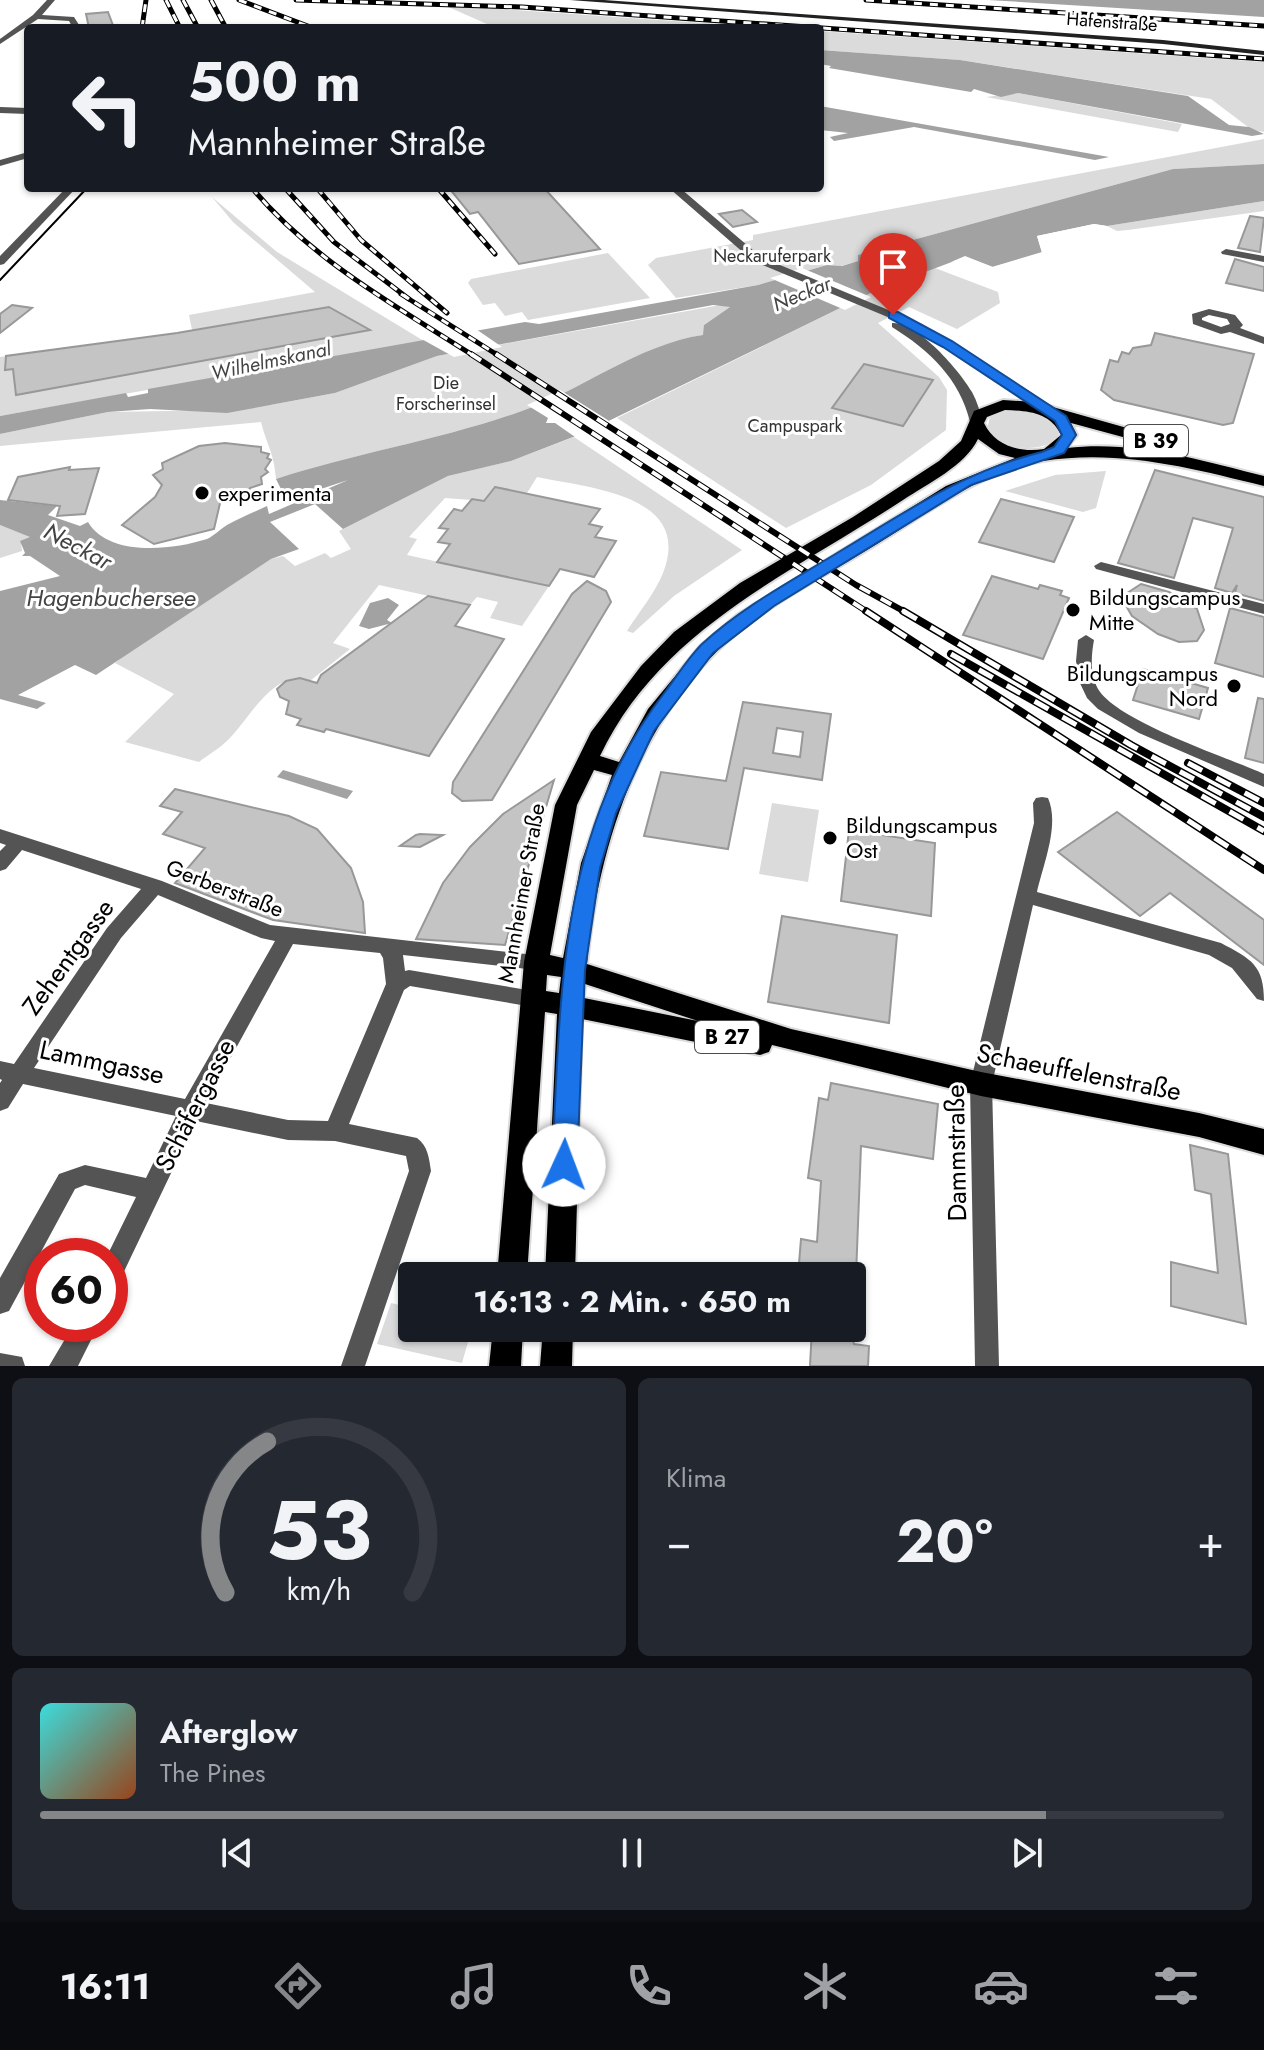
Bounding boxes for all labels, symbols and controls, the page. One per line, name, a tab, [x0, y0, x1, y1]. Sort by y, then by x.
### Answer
street label: Hafenstraße	[1066, 6, 1158, 38]
text: 500 m	[188, 41, 361, 122]
icon: left	[56, 56, 160, 160]
text: Mannheimer Straße	[188, 116, 486, 168]
pin	[859, 233, 927, 315]
park label: Neckaruferpark	[713, 243, 831, 269]
icon: arrive	[871, 245, 915, 289]
water label: Neckar	[768, 269, 837, 319]
water label: Wilhelmskanal	[209, 334, 335, 388]
park label: Die Forscherinsel	[396, 370, 496, 417]
park label: Campuspark	[747, 413, 843, 439]
road number: B 39	[1124, 425, 1188, 457]
place label: experimenta	[218, 477, 331, 509]
marker: experimenta	[193, 484, 211, 502]
water label: Neckar	[38, 513, 120, 579]
water label: Hagenbuchersee	[26, 580, 196, 615]
place label: Bildungscampus Mitte	[1089, 581, 1240, 638]
marker: Bildungscampus Mitte	[1064, 601, 1082, 619]
place label: Bildungscampus Nord	[1067, 657, 1218, 714]
marker: Bildungscampus Nord	[1225, 677, 1243, 695]
street label: Mannheimer Straße	[489, 801, 553, 985]
place label: Bildungscampus Ost	[846, 809, 997, 866]
marker: Bildungscampus Ost	[821, 829, 839, 847]
street label: Gerberstraße	[162, 851, 288, 925]
street label: Zehentgasse	[13, 891, 123, 1023]
road number: B 27	[695, 1021, 759, 1053]
street label: Lammgasse	[36, 1030, 168, 1094]
street label: Schäfergasse	[145, 1032, 245, 1178]
street label: Schaeuffelenstraße	[974, 1034, 1184, 1110]
street label: Dammstraße	[936, 1084, 976, 1222]
position arrow	[522, 1123, 606, 1207]
speed limit sign: 60	[24, 1238, 128, 1342]
text: 16:13 · 2 Min. · 650 m	[473, 1280, 791, 1323]
text: Klima	[666, 1459, 726, 1497]
text: 53	[266, 1470, 372, 1590]
text: 20°	[896, 1498, 993, 1585]
text: −	[666, 1510, 692, 1574]
text: +	[1197, 1510, 1224, 1574]
text: km/h	[287, 1569, 351, 1611]
text: Afterglow	[160, 1711, 297, 1754]
text: The Pines	[160, 1754, 265, 1792]
icon: previous	[215, 1831, 259, 1875]
icon: pause	[610, 1831, 654, 1875]
icon: next	[1005, 1831, 1049, 1875]
icon: directions	[270, 1958, 326, 2014]
icon: music	[446, 1958, 502, 2014]
icon: phone	[621, 1958, 677, 2014]
icon: climate	[797, 1958, 853, 2014]
icon: car	[973, 1958, 1029, 2014]
icon: filters	[1148, 1958, 1204, 2014]
text: 16:11	[60, 1960, 150, 2012]

